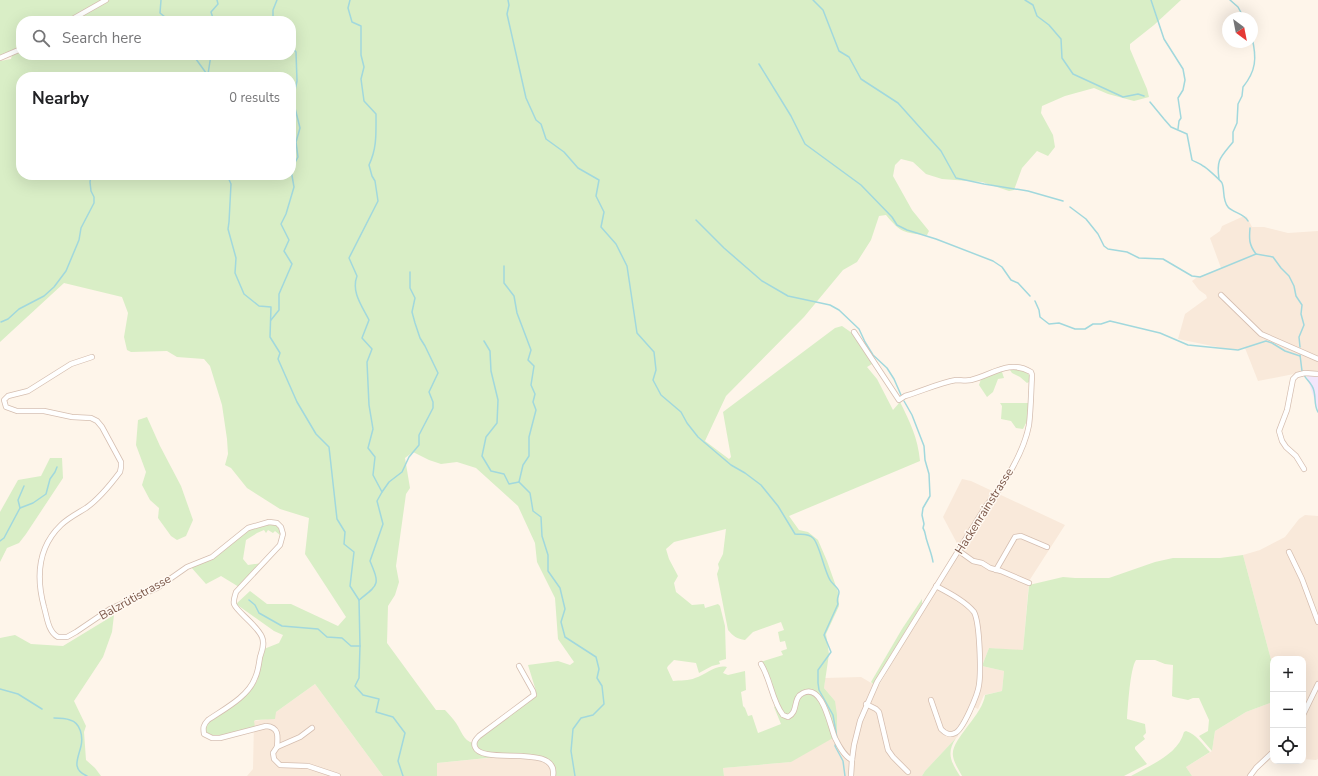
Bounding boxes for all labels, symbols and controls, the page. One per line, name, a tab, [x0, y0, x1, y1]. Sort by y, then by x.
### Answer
north arrow	[1222, 12, 1258, 48]
search box	[16, 16, 296, 60]
icon: search	[30, 27, 52, 49]
text: Search here	[62, 28, 142, 48]
text: Nearby	[32, 87, 89, 110]
text: 0 results	[229, 89, 280, 107]
street label: Hackenrainstrasse	[951, 465, 1017, 557]
street label: Balzrütistrasse	[96, 571, 174, 623]
map controls	[1270, 656, 1306, 764]
button: +	[1270, 656, 1306, 692]
button: −	[1270, 692, 1306, 728]
button: locate	[1270, 728, 1306, 764]

